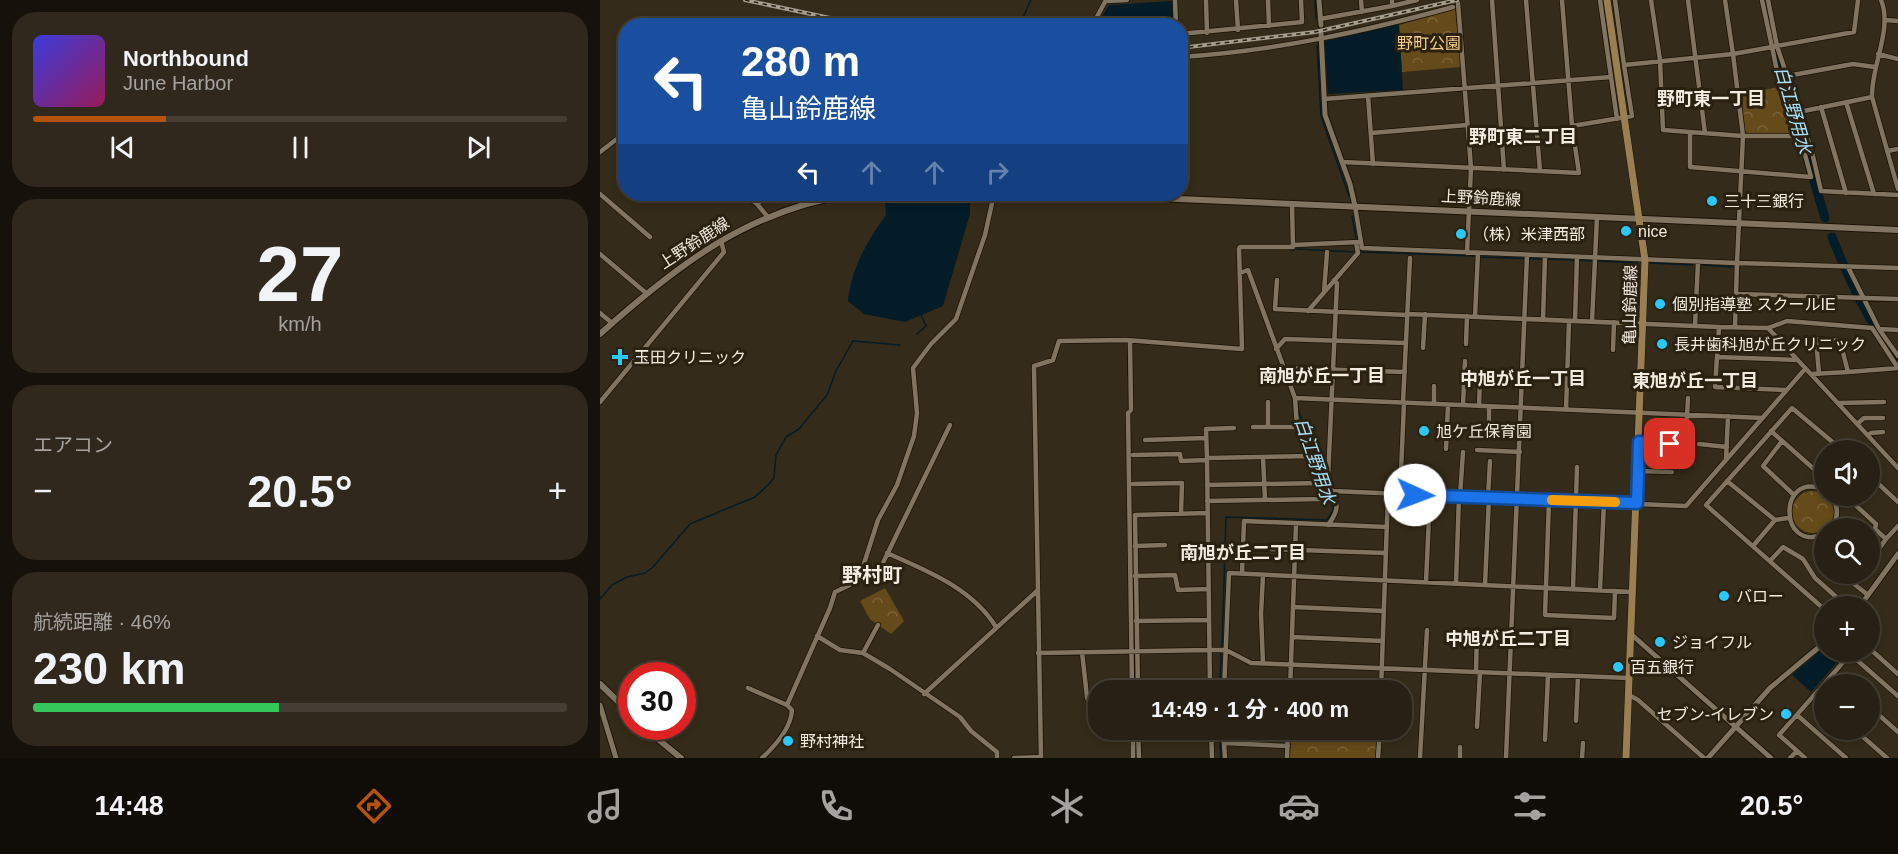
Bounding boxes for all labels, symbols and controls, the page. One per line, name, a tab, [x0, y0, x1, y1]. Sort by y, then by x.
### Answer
park label: 野町公園	[1397, 35, 1461, 52]
text: 280 m	[741, 38, 860, 85]
icon: left	[642, 42, 720, 120]
text: Northbound	[123, 46, 249, 71]
water label: 白江野用水	[1771, 64, 1816, 158]
text: June Harbor	[123, 72, 233, 94]
district label: 野町東一丁目	[1657, 89, 1765, 109]
text: 亀山鈴鹿線	[741, 94, 876, 124]
district label: 野町東二丁目	[1469, 127, 1577, 147]
icon: previous	[106, 131, 139, 164]
icon: pause	[284, 131, 317, 164]
icon: next	[462, 131, 495, 164]
icon: left	[792, 156, 825, 189]
icon: ahead	[855, 156, 888, 189]
icon: ahead	[918, 156, 951, 189]
icon: right	[981, 156, 1014, 189]
street label: 上野鈴鹿線	[1441, 187, 1521, 209]
place label: 三十三銀行	[1724, 193, 1804, 210]
marker: 三十三銀行	[1705, 194, 1719, 208]
street label: 上野鈴鹿線	[656, 214, 732, 272]
place label: nice	[1638, 223, 1667, 240]
marker: nice	[1619, 224, 1633, 238]
place label: （株）米津西部	[1473, 226, 1585, 243]
marker: （株）米津西部	[1454, 227, 1468, 241]
text: 27	[257, 230, 343, 318]
street label: 亀山鈴鹿線	[1621, 265, 1639, 345]
place label: 個別指導塾 スクールIE	[1672, 296, 1836, 313]
marker: 個別指導塾 スクールIE	[1653, 297, 1667, 311]
text: km/h	[278, 313, 322, 335]
place label: 長井歯科旭が丘クリニック	[1674, 336, 1866, 353]
marker: 長井歯科旭が丘クリニック	[1655, 337, 1669, 351]
marker: 玉田クリニック	[611, 348, 629, 366]
place label: 玉田クリニック	[634, 349, 746, 366]
district label: 南旭が丘一丁目	[1259, 366, 1385, 386]
district label: 中旭が丘一丁目	[1460, 369, 1586, 389]
district label: 東旭が丘一丁目	[1632, 371, 1758, 391]
water label: 白江野用水	[1291, 415, 1340, 509]
pin	[1644, 418, 1695, 469]
place label: 旭ケ丘保育園	[1436, 423, 1532, 440]
marker: 旭ケ丘保育園	[1417, 424, 1431, 438]
icon: arrive	[1653, 427, 1686, 460]
text: エアコン	[33, 434, 113, 456]
map controls	[1814, 440, 1880, 740]
button: sound	[1814, 440, 1880, 506]
position arrow	[1383, 463, 1447, 527]
text: 20.5°	[247, 466, 353, 517]
text: −	[33, 472, 52, 509]
text: +	[548, 472, 567, 509]
button: search	[1814, 518, 1880, 584]
district label: 南旭が丘二丁目	[1180, 543, 1306, 563]
district label: 野村町	[842, 564, 902, 586]
place label: バロー	[1736, 588, 1784, 605]
marker: バロー	[1717, 589, 1731, 603]
button: +	[1814, 596, 1880, 662]
text: 航続距離 · 46%	[33, 611, 171, 633]
district label: 中旭が丘二丁目	[1445, 629, 1571, 649]
place label: ジョイフル	[1672, 634, 1752, 651]
marker: ジョイフル	[1653, 635, 1667, 649]
text: 230 km	[33, 643, 186, 694]
place label: 百五銀行	[1630, 659, 1694, 676]
marker: 百五銀行	[1611, 660, 1625, 674]
speed limit sign: 30	[618, 662, 696, 740]
button: −	[1814, 674, 1880, 740]
text: 14:49 · 1 分 · 400 m	[1151, 697, 1349, 722]
place label: セブン-イレブン	[1657, 706, 1774, 723]
marker: セブン-イレブン	[1779, 707, 1793, 721]
place label: 野村神社	[800, 733, 864, 750]
marker: 野村神社	[781, 734, 795, 748]
icon: directions	[353, 785, 395, 827]
icon: music	[584, 785, 626, 827]
icon: phone	[815, 785, 857, 827]
icon: climate	[1046, 785, 1088, 827]
icon: car	[1278, 785, 1320, 827]
icon: filters	[1509, 785, 1551, 827]
text: 14:48	[95, 791, 164, 821]
text: 20.5°	[1740, 791, 1803, 821]

